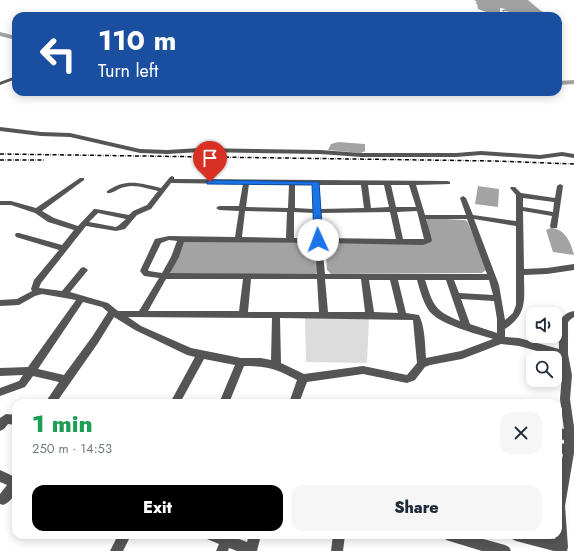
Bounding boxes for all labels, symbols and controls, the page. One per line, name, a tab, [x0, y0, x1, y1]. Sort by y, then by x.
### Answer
text: 110 m	[98, 20, 176, 61]
icon: left	[32, 28, 84, 80]
text: Turn left	[98, 58, 158, 84]
pin	[193, 141, 227, 182]
icon: arrive	[199, 147, 221, 169]
position arrow	[297, 219, 339, 261]
map controls	[526, 307, 562, 387]
button: sound	[526, 307, 562, 343]
button: search	[526, 351, 562, 387]
text: 1 min	[32, 406, 93, 441]
button: close	[500, 412, 542, 454]
text: 250 m · 14:53	[32, 439, 112, 458]
button: Exit	[32, 485, 283, 531]
button: Share	[291, 485, 542, 531]

